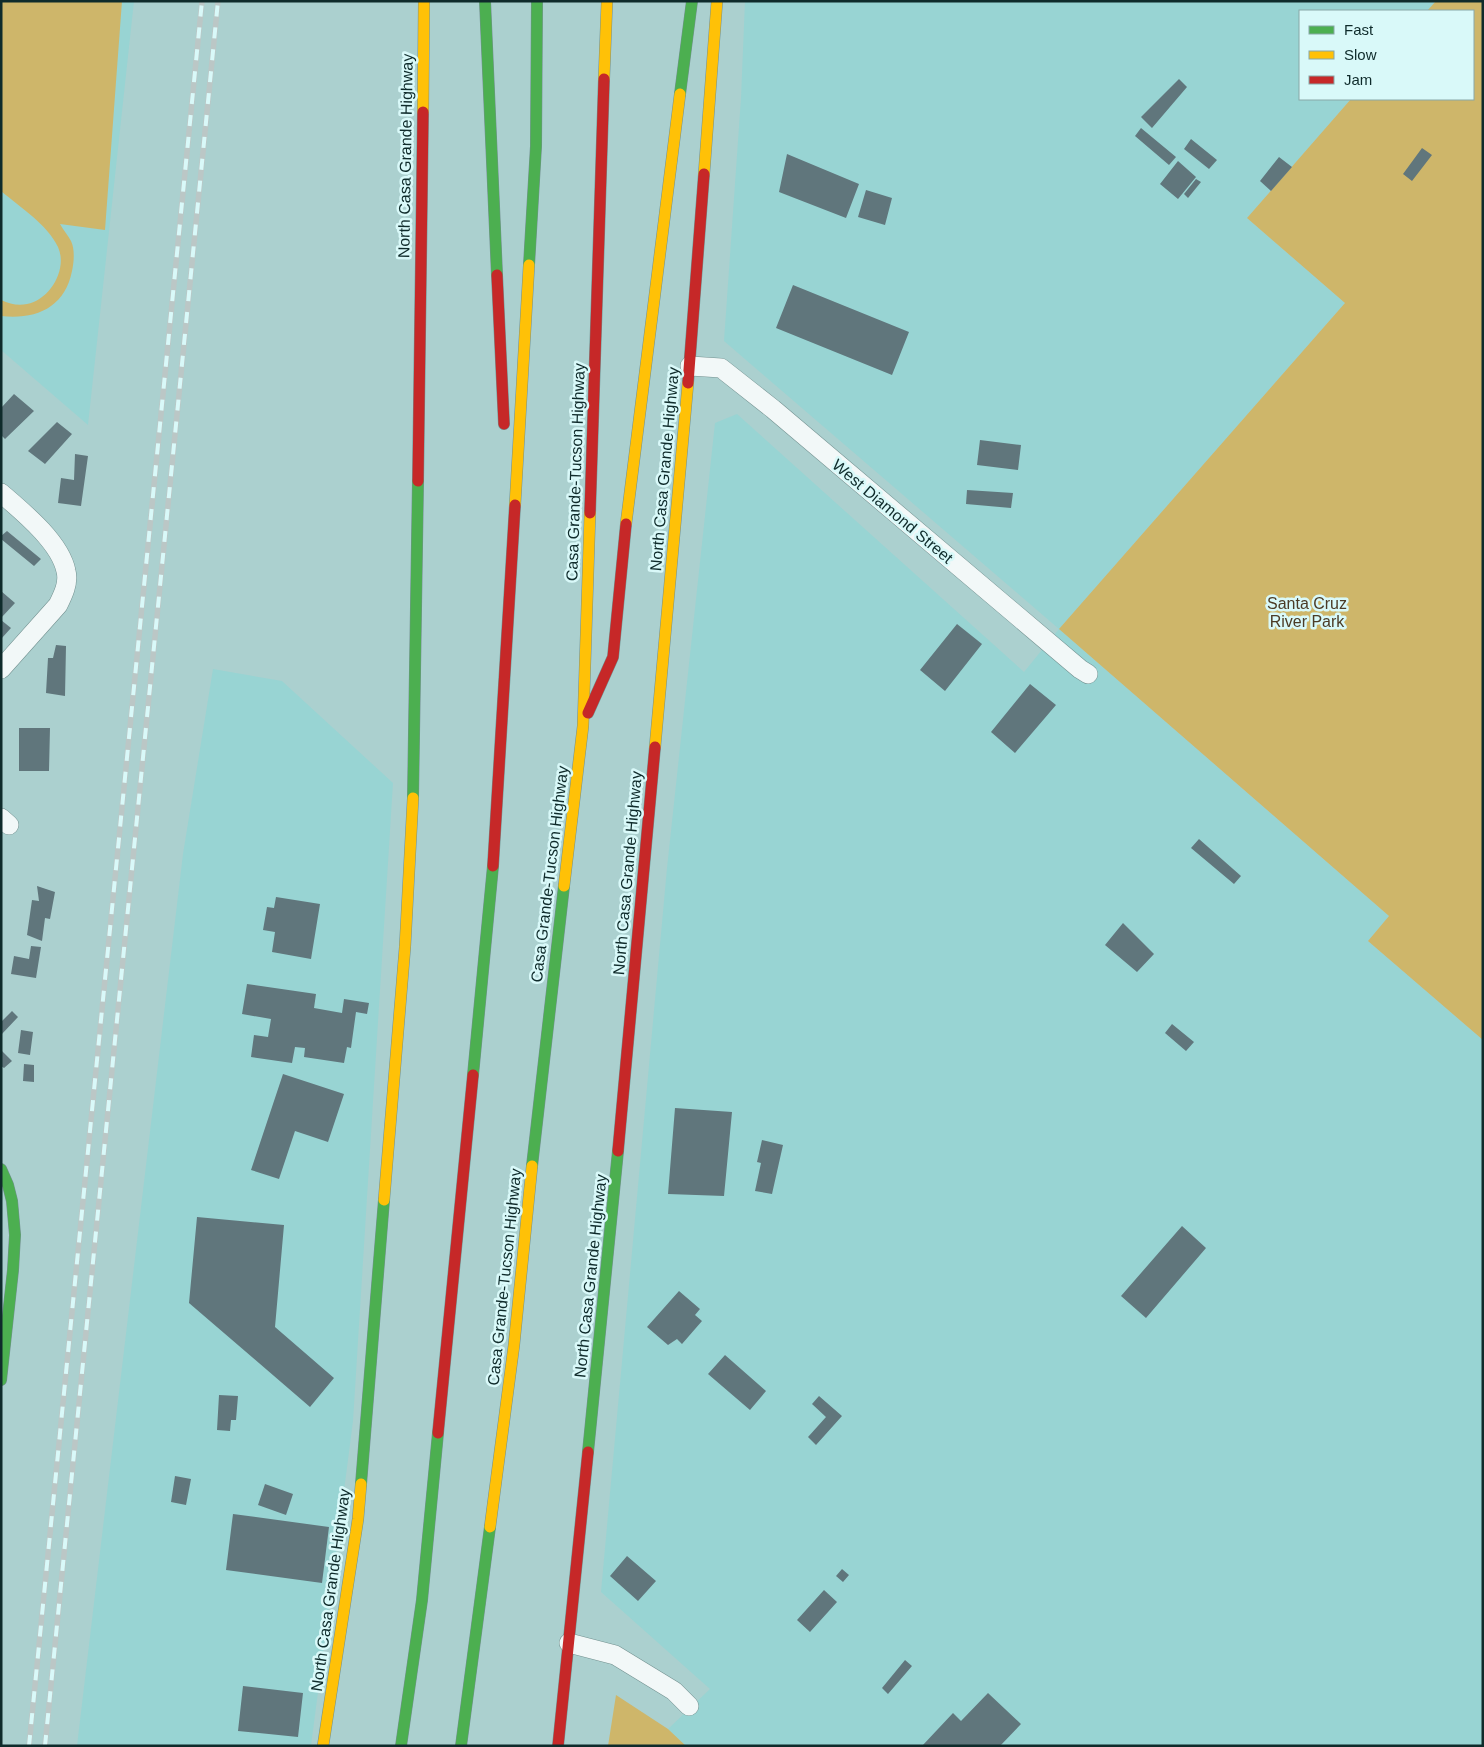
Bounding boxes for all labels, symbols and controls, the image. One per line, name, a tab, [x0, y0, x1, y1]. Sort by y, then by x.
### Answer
legend	[1299, 10, 1474, 100]
text: Fast	[1344, 21, 1374, 38]
text: Slow	[1344, 46, 1377, 63]
street label: North Casa Grande Highway	[395, 54, 416, 258]
text: Jam	[1344, 71, 1372, 88]
street label: Casa Grande-Tucson Highway	[563, 363, 588, 581]
street label: North Casa Grande Highway	[647, 366, 682, 572]
street label: West Diamond Street	[829, 456, 957, 567]
park label: Santa Cruz River Park	[1267, 595, 1347, 630]
street label: Casa Grande-Tucson Highway	[528, 765, 571, 983]
street label: North Casa Grande Highway	[610, 770, 645, 976]
street label: Casa Grande-Tucson Highway	[485, 1168, 524, 1386]
street label: North Casa Grande Highway	[571, 1173, 610, 1379]
street label: North Casa Grande Highway	[308, 1488, 353, 1693]

